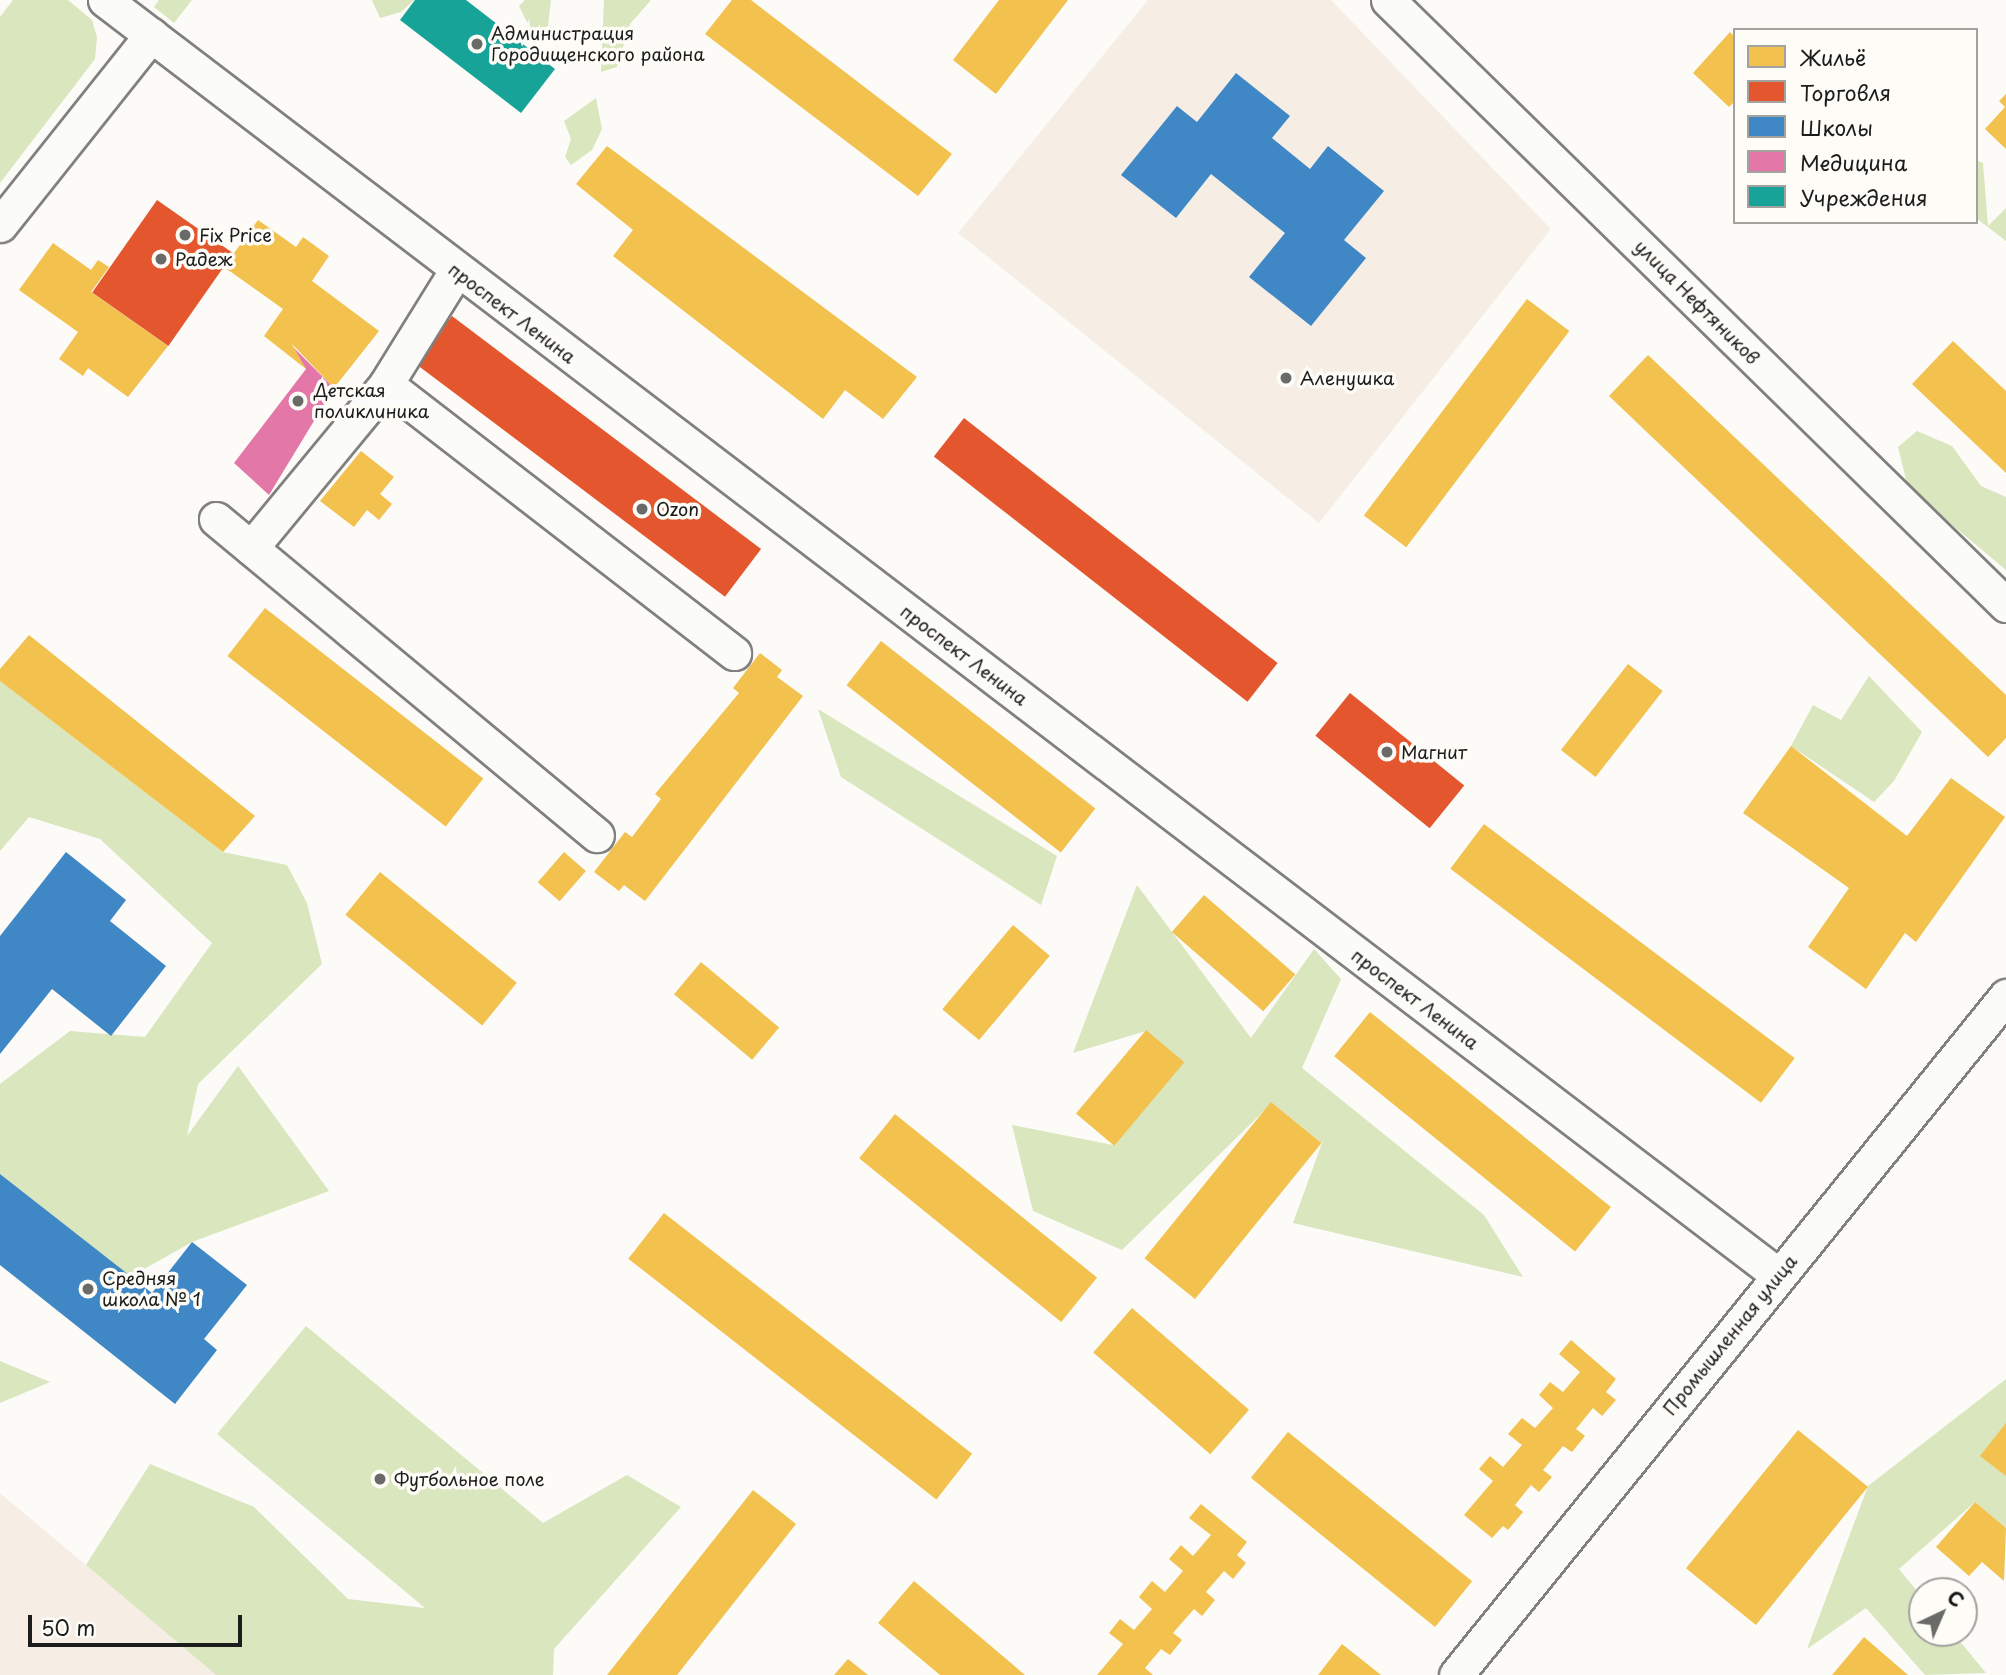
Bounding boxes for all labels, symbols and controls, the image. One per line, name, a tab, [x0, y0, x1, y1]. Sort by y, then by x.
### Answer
place label: Администрация Городищенского района	[491, 23, 705, 66]
legend	[1733, 28, 1978, 224]
marker: Администрация Городищенского района	[469, 36, 485, 52]
text: Жильё	[1800, 41, 1866, 73]
text: Торговля	[1800, 76, 1891, 108]
text: Школы	[1800, 111, 1873, 143]
text: Медицина	[1800, 146, 1907, 178]
text: Учреждения	[1800, 181, 1928, 213]
place label: Fix Price	[199, 224, 272, 246]
marker: Fix Price	[177, 227, 193, 243]
street label: улица Нефтяников	[1630, 235, 1764, 369]
place label: Радеж	[175, 248, 233, 270]
marker: Радеж	[153, 251, 169, 267]
street label: проспект Ленина	[444, 258, 580, 368]
place label: Аленушка	[1300, 367, 1394, 389]
marker: Аленушка	[1278, 370, 1294, 386]
place label: Детская поликлиника	[314, 380, 429, 422]
marker: Детская поликлиника	[288, 391, 308, 411]
place label: Ozon	[656, 498, 699, 520]
marker: Ozon	[634, 501, 650, 517]
street label: проспект Ленина	[896, 600, 1032, 710]
place label: Магнит	[1401, 741, 1467, 763]
marker: Магнит	[1379, 744, 1395, 760]
street label: проспект Ленина	[1347, 944, 1483, 1054]
street label: Промышленная улица	[1658, 1250, 1802, 1420]
place label: Средняя школа № 1	[102, 1268, 201, 1310]
marker: Средняя школа № 1	[80, 1281, 96, 1297]
place label: Футбольное поле	[394, 1468, 545, 1490]
marker: Футбольное поле	[372, 1471, 388, 1487]
north arrow	[1908, 1577, 1978, 1647]
text: С	[1941, 1583, 1971, 1613]
scale bar	[32, 1602, 245, 1646]
text: 50 m	[41, 1611, 95, 1643]

